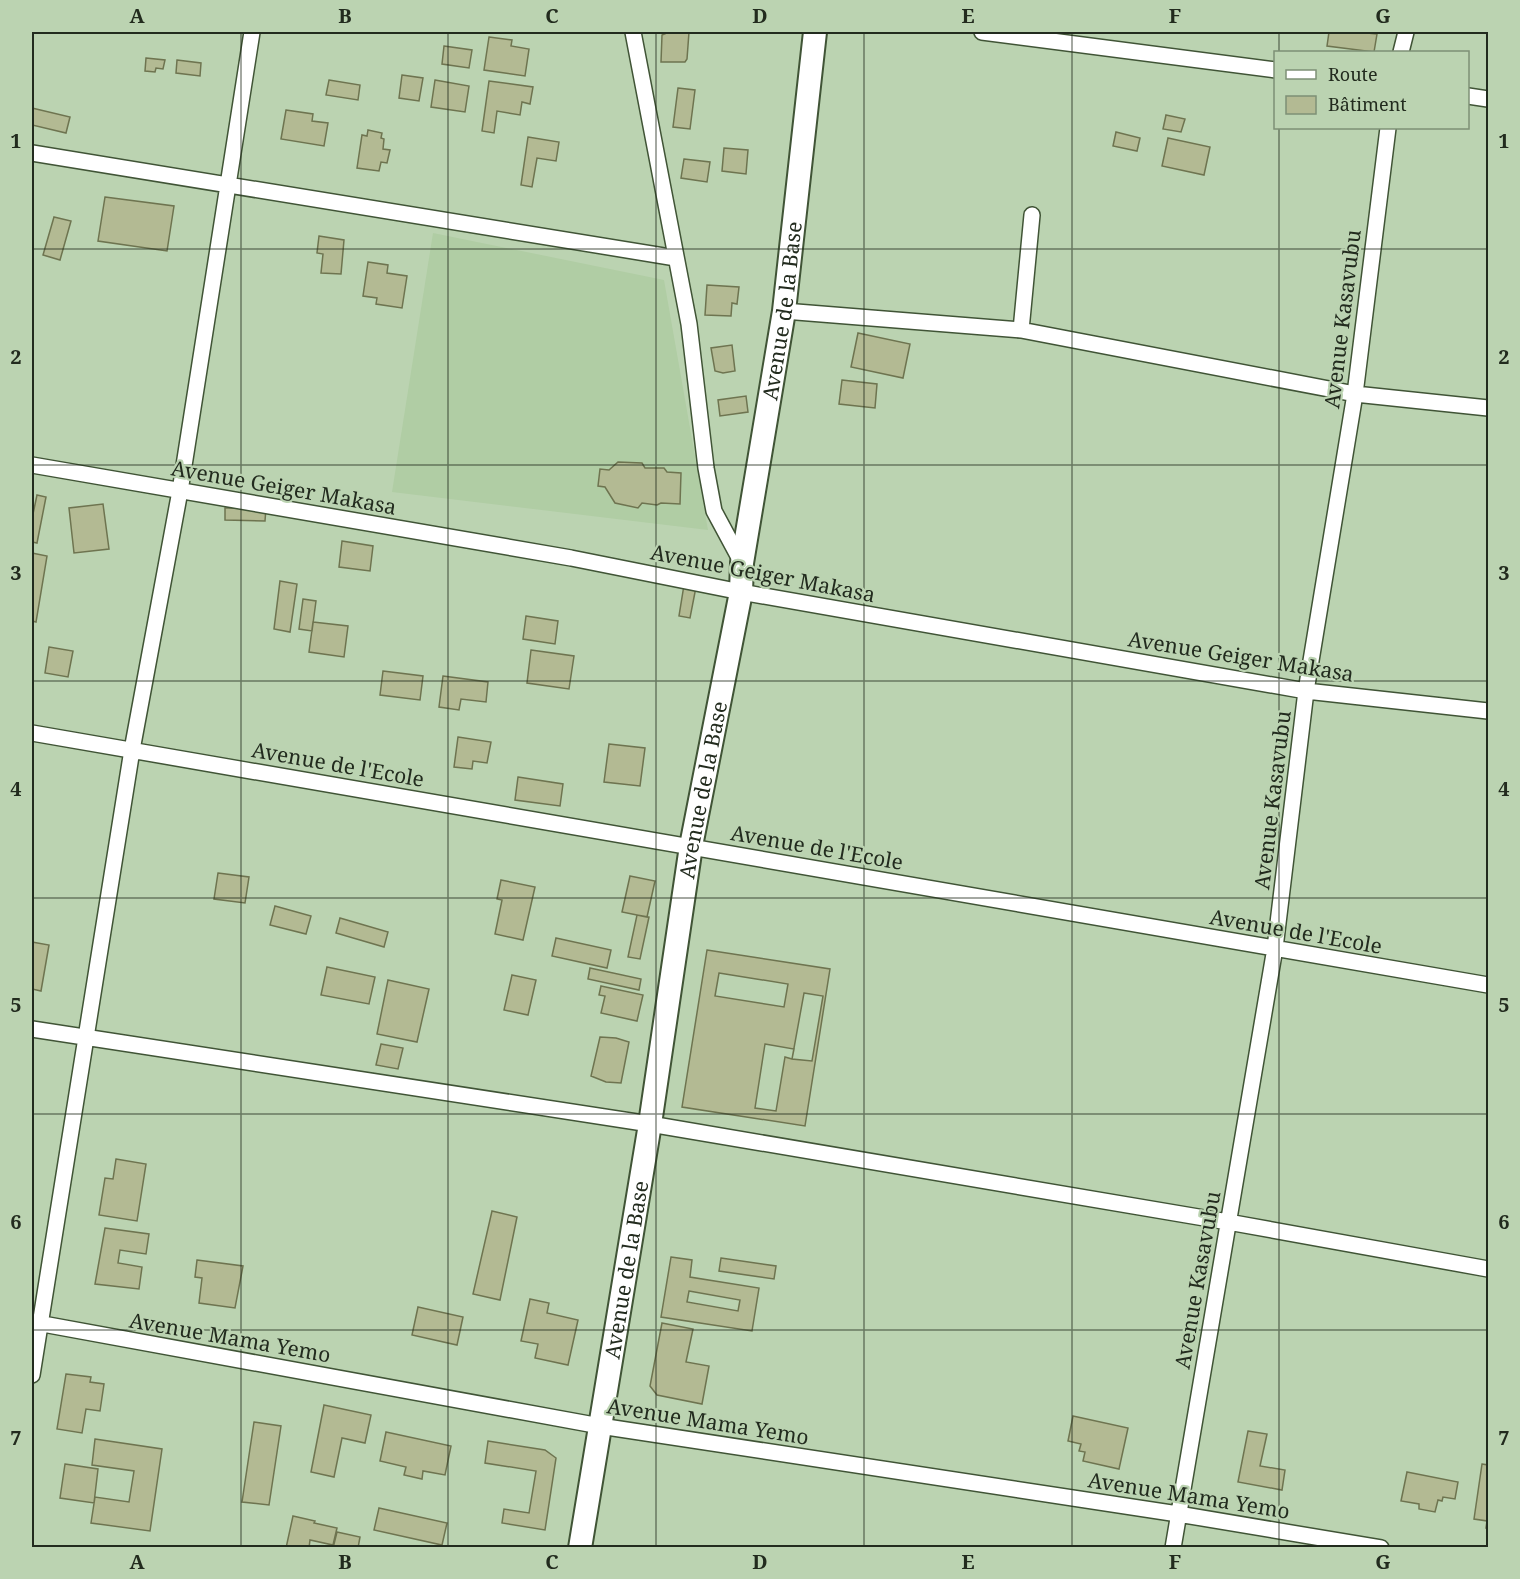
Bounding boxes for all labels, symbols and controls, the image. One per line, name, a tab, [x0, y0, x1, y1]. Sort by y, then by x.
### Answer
text: A	[129, 2, 145, 29]
text: B	[338, 2, 352, 29]
text: C	[545, 2, 559, 29]
text: D	[752, 2, 768, 29]
text: E	[961, 2, 975, 29]
text: F	[1169, 2, 1181, 29]
text: G	[1375, 2, 1391, 29]
legend	[1274, 51, 1469, 129]
text: Route	[1328, 62, 1378, 86]
text: Bâtiment	[1328, 92, 1407, 116]
text: 1	[10, 127, 22, 154]
text: 1	[1498, 127, 1510, 154]
street label: Avenue de la Base	[755, 220, 808, 402]
street label: Avenue Kasavubu	[1317, 228, 1367, 410]
text: 2	[10, 343, 22, 370]
text: 2	[1498, 343, 1510, 370]
street label: Avenue Geiger Makasa	[169, 453, 399, 521]
street label: Avenue Geiger Makasa	[648, 537, 878, 609]
text: 3	[10, 559, 22, 586]
text: 3	[1498, 559, 1510, 586]
street label: Avenue Geiger Makasa	[1126, 624, 1356, 688]
street label: Avenue de la Base	[672, 699, 733, 881]
street label: Avenue Kasavubu	[1247, 709, 1297, 891]
street label: Avenue de l'Ecole	[250, 735, 426, 793]
text: 4	[10, 775, 22, 802]
text: 4	[1498, 775, 1510, 802]
street label: Avenue de l'Ecole	[729, 818, 905, 876]
street label: Avenue de l'Ecole	[1208, 902, 1384, 960]
text: 5	[10, 991, 22, 1018]
text: 5	[1498, 991, 1510, 1018]
street label: Avenue de la Base	[597, 1179, 654, 1361]
street label: Avenue Kasavubu	[1168, 1189, 1226, 1371]
text: 6	[10, 1208, 22, 1235]
text: 6	[1498, 1208, 1510, 1235]
street label: Avenue Mama Yemo	[127, 1305, 333, 1369]
street label: Avenue Mama Yemo	[605, 1391, 811, 1451]
text: 7	[10, 1424, 22, 1451]
text: 7	[1498, 1424, 1510, 1451]
street label: Avenue Mama Yemo	[1086, 1465, 1292, 1525]
text: A	[129, 1548, 145, 1575]
text: B	[338, 1548, 352, 1575]
text: C	[545, 1548, 559, 1575]
text: D	[752, 1548, 768, 1575]
text: E	[961, 1548, 975, 1575]
text: F	[1169, 1548, 1181, 1575]
text: G	[1375, 1548, 1391, 1575]

